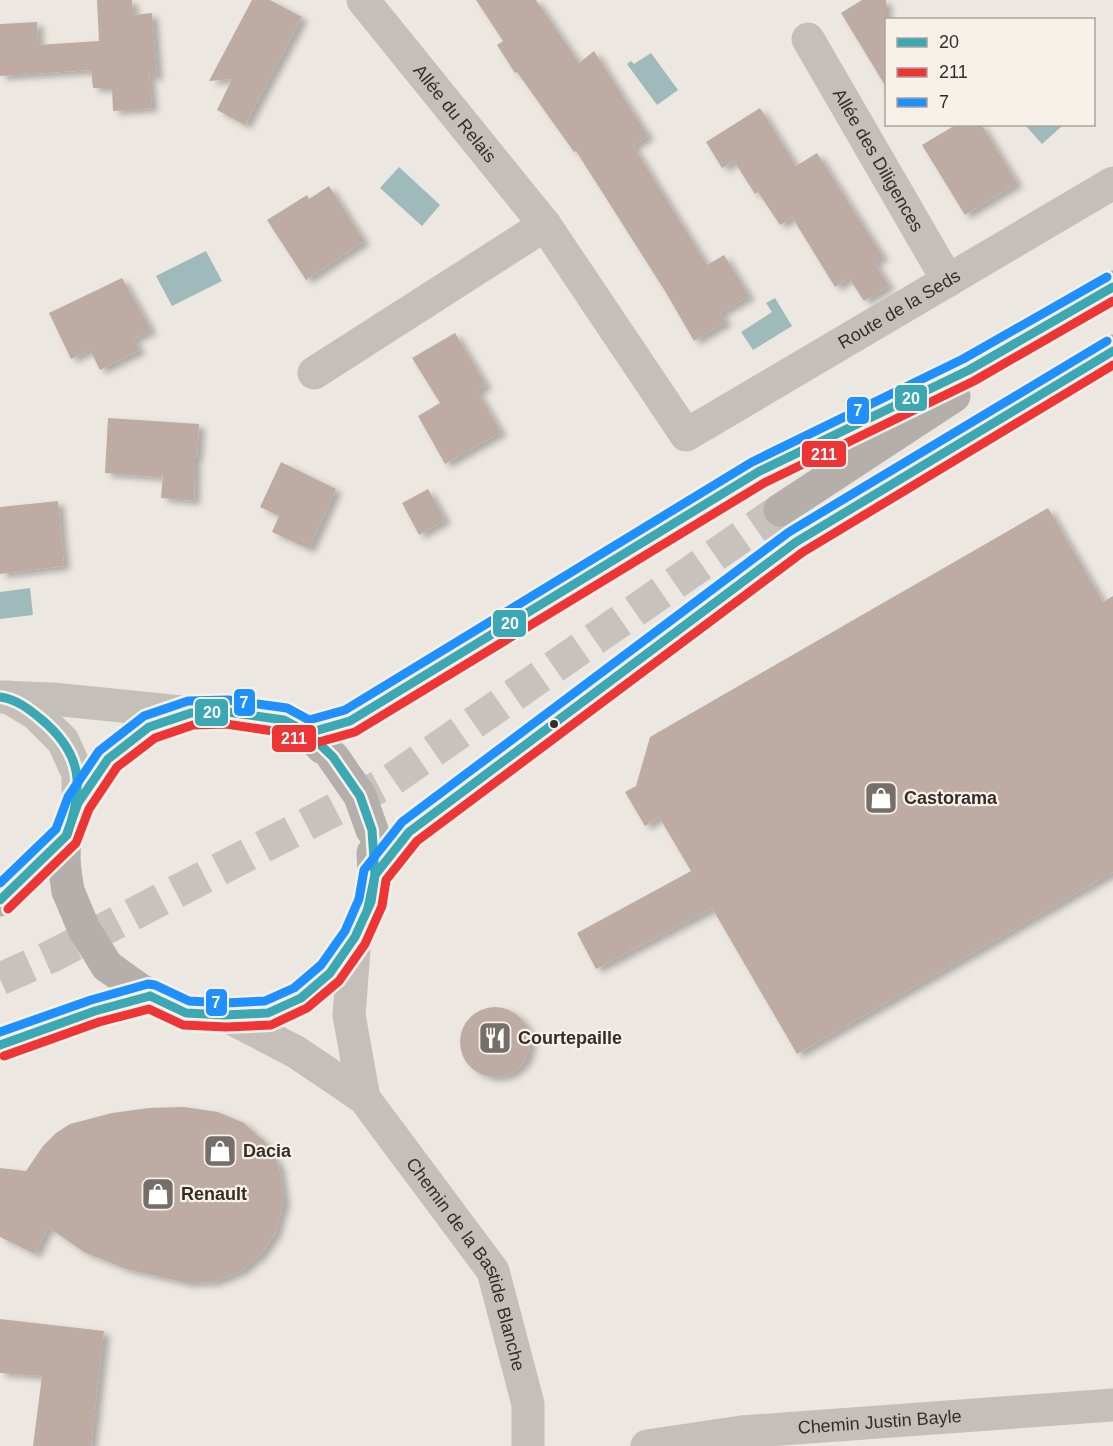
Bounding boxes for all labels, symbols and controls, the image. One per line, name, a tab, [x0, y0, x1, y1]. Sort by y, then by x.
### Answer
legend	[885, 18, 1095, 126]
text: 20	[939, 32, 959, 52]
street label: Allée du Relais	[409, 61, 500, 167]
text: 211	[939, 62, 968, 82]
street label: Allée des Diligences	[829, 85, 927, 235]
text: 7	[939, 92, 949, 112]
street label: Route de la Seds	[835, 265, 964, 353]
line badge: 20	[894, 384, 928, 412]
text: 20	[902, 390, 920, 407]
line badge: 7	[846, 396, 870, 425]
text: 7	[854, 402, 863, 419]
line badge: 211	[801, 440, 847, 468]
text: 211	[811, 446, 837, 463]
line badge: 20	[492, 609, 527, 638]
text: 20	[501, 615, 519, 632]
line badge: 7	[233, 688, 256, 717]
text: 7	[240, 694, 249, 711]
line badge: 20	[194, 698, 229, 727]
text: 20	[203, 704, 221, 721]
unlabelled marker	[548, 718, 560, 730]
line badge: 211	[271, 724, 317, 753]
text: 211	[281, 730, 307, 747]
shop icon: Castorama	[863, 780, 899, 816]
place label: Castorama	[904, 788, 998, 808]
line badge: 7	[205, 988, 228, 1017]
text: 7	[212, 994, 221, 1011]
restaurant icon: Courtepaille	[477, 1020, 513, 1056]
place label: Courtepaille	[518, 1028, 622, 1048]
shop icon: Dacia	[202, 1133, 238, 1169]
place label: Dacia	[243, 1141, 292, 1161]
street label: Chemin de la Bastide Blanche	[402, 1154, 529, 1373]
shop icon: Renault	[140, 1176, 176, 1212]
place label: Renault	[181, 1184, 247, 1204]
street label: Chemin Justin Bayle	[797, 1406, 962, 1438]

